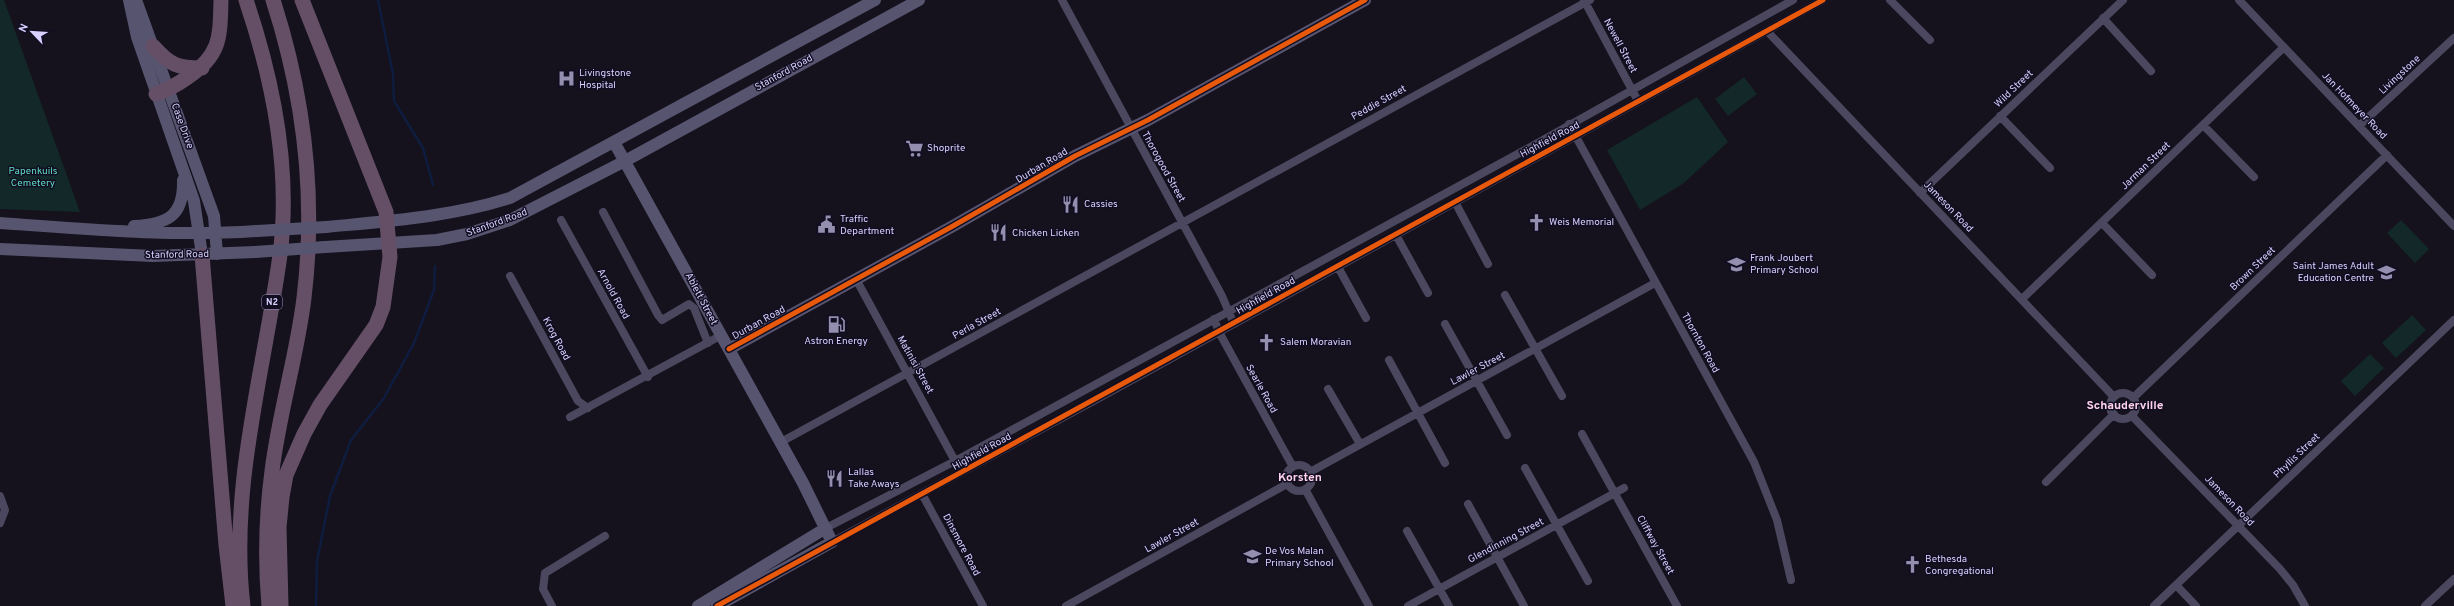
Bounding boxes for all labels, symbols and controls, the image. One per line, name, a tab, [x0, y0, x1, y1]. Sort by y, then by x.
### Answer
north arrow	[12, 12, 52, 52]
street label: Newell Street	[1600, 16, 1640, 76]
text: N	[16, 22, 32, 35]
street label: Stanford Road	[753, 52, 815, 94]
street label: Livingstone	[2376, 52, 2424, 98]
place label: Livingstone Hospital	[579, 67, 631, 92]
street label: Wild Street	[1992, 67, 2036, 111]
hospital icon: Livingstone Hospital	[556, 69, 576, 89]
street label: Jan Hofmeyer Road	[2319, 70, 2389, 142]
street label: Peddie Street	[1349, 82, 1409, 123]
street label: Case Drive	[168, 101, 196, 151]
street label: Highfield Road	[1518, 119, 1582, 161]
street label: Thorogood Street	[1138, 129, 1188, 205]
supermarket icon: Shoprite	[904, 138, 924, 158]
street label: Jarman Street	[2118, 139, 2174, 193]
place label: Shoprite	[927, 142, 965, 155]
street label: Durban Road	[1014, 145, 1070, 187]
park label: Papenkuils Cemetery	[8, 165, 58, 190]
street label: Jameson Road	[1920, 179, 1976, 235]
restaurant icon: Cassies	[1061, 194, 1081, 214]
place label: Cassies	[1084, 198, 1118, 211]
street label: Stanford Road	[465, 206, 529, 240]
church icon: Weis Memorial	[1526, 212, 1546, 232]
place label: Traffic Department	[840, 213, 894, 238]
public building icon: Traffic Department	[817, 215, 837, 235]
place label: Weis Memorial	[1549, 216, 1614, 229]
restaurant icon: Chicken Licken	[989, 223, 1009, 243]
place label: Chicken Licken	[1012, 227, 1079, 240]
street label: Brown Street	[2227, 244, 2279, 294]
street label: Stanford Road	[145, 248, 209, 262]
place label: Frank Joubert Primary School	[1750, 252, 1819, 277]
school or university icon: Frank Joubert Primary School	[1727, 254, 1747, 274]
place label: Saint James Adult Education Centre	[2293, 260, 2374, 285]
school or university icon: Saint James Adult Education Centre	[2377, 262, 2397, 282]
street label: Arnold Road	[594, 266, 632, 322]
street label: Ablett Street	[682, 271, 720, 328]
street label: Highfield Road	[1234, 274, 1298, 318]
road number: N2	[262, 295, 282, 309]
street label: Durban Road	[730, 303, 788, 343]
street label: Perla Street	[950, 305, 1004, 343]
street label: Thornton Road	[1678, 311, 1722, 375]
fuel station icon: Astron Energy	[826, 314, 846, 334]
street label: Krog Road	[539, 315, 573, 363]
church icon: Salem Moravian	[1257, 332, 1277, 352]
street label: Matinisi Street	[894, 334, 936, 396]
place label: Astron Energy	[804, 335, 868, 348]
place label: Salem Moravian	[1280, 336, 1351, 349]
street label: Lawler Street	[1449, 349, 1508, 389]
street label: Searle Road	[1242, 362, 1280, 416]
district label: Schauderville	[2087, 398, 2164, 414]
street label: Highfield Road	[950, 430, 1014, 474]
street label: Phyllis Street	[2271, 430, 2323, 481]
place label: Lallas Take Aways	[848, 466, 900, 491]
restaurant icon: Lallas Take Aways	[825, 468, 845, 488]
district label: Korsten	[1278, 470, 1322, 486]
street label: Jameson Road	[2201, 473, 2257, 529]
street label: Dinsmore Road	[939, 512, 983, 578]
street label: Cliffway Street	[1633, 513, 1677, 577]
street label: Glendinning Street	[1466, 515, 1546, 566]
street label: Lawler Street	[1143, 516, 1201, 556]
place label: De Vos Malan Primary School	[1265, 545, 1334, 570]
school or university icon: De Vos Malan Primary School	[1242, 547, 1262, 567]
place label: Bethesda Congregational	[1925, 553, 1994, 578]
church icon: Bethesda Congregational	[1902, 555, 1922, 575]

